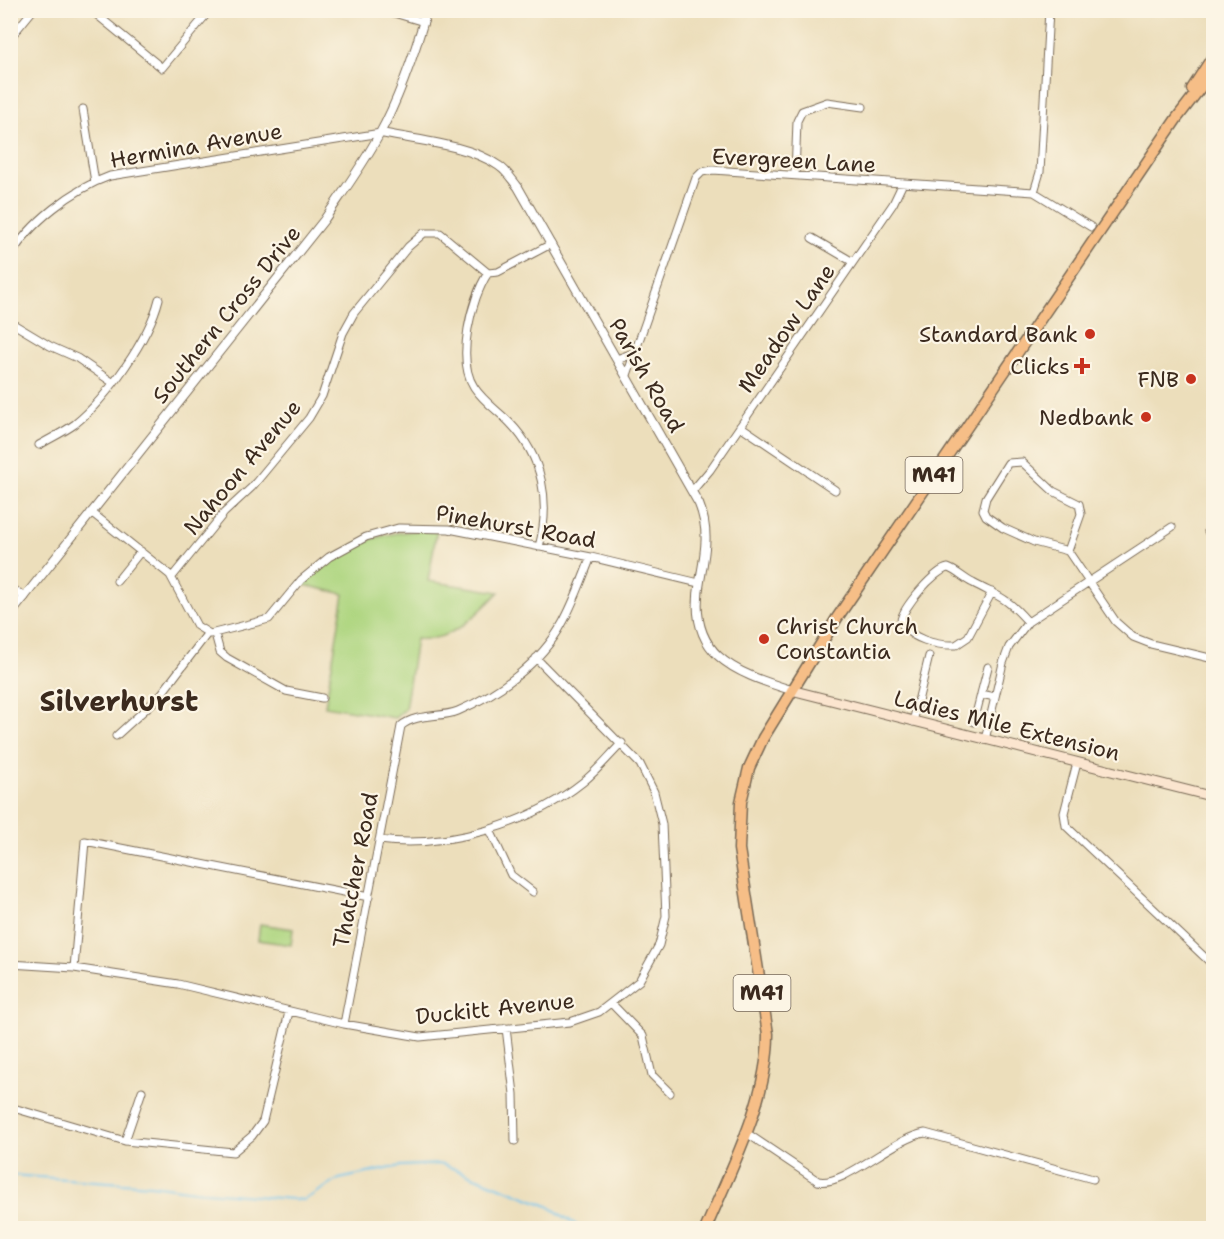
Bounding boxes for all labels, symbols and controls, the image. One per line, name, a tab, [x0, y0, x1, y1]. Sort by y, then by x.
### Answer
street label: Hermina Avenue	[108, 116, 284, 175]
street label: Evergreen Lane	[711, 142, 877, 179]
street label: Southern Cross Drive	[146, 219, 307, 409]
street label: Meadow Lane	[731, 258, 842, 399]
street label: Parish Road	[602, 313, 691, 438]
place label: Standard Bank	[919, 320, 1078, 349]
marker: Standard Bank	[1083, 327, 1097, 341]
place label: Clicks	[1010, 352, 1070, 381]
marker: Clicks	[1075, 359, 1089, 373]
place label: FNB	[1137, 365, 1179, 394]
marker: FNB	[1184, 372, 1198, 386]
street label: Nahoon Avenue	[177, 393, 308, 541]
place label: Nedbank	[1039, 403, 1134, 432]
marker: Nedbank	[1139, 410, 1153, 424]
road number: M41	[906, 457, 962, 493]
street label: Pinehurst Road	[433, 498, 598, 555]
place label: Christ Church Constantia	[776, 612, 918, 666]
marker: Christ Church Constantia	[757, 632, 771, 646]
district label: Silverhurst	[40, 682, 198, 720]
street label: Ladies Mile Extension	[891, 683, 1123, 768]
street label: Thatcher Road	[326, 790, 385, 950]
road number: M41	[734, 975, 790, 1011]
street label: Duckitt Avenue	[414, 986, 576, 1031]

